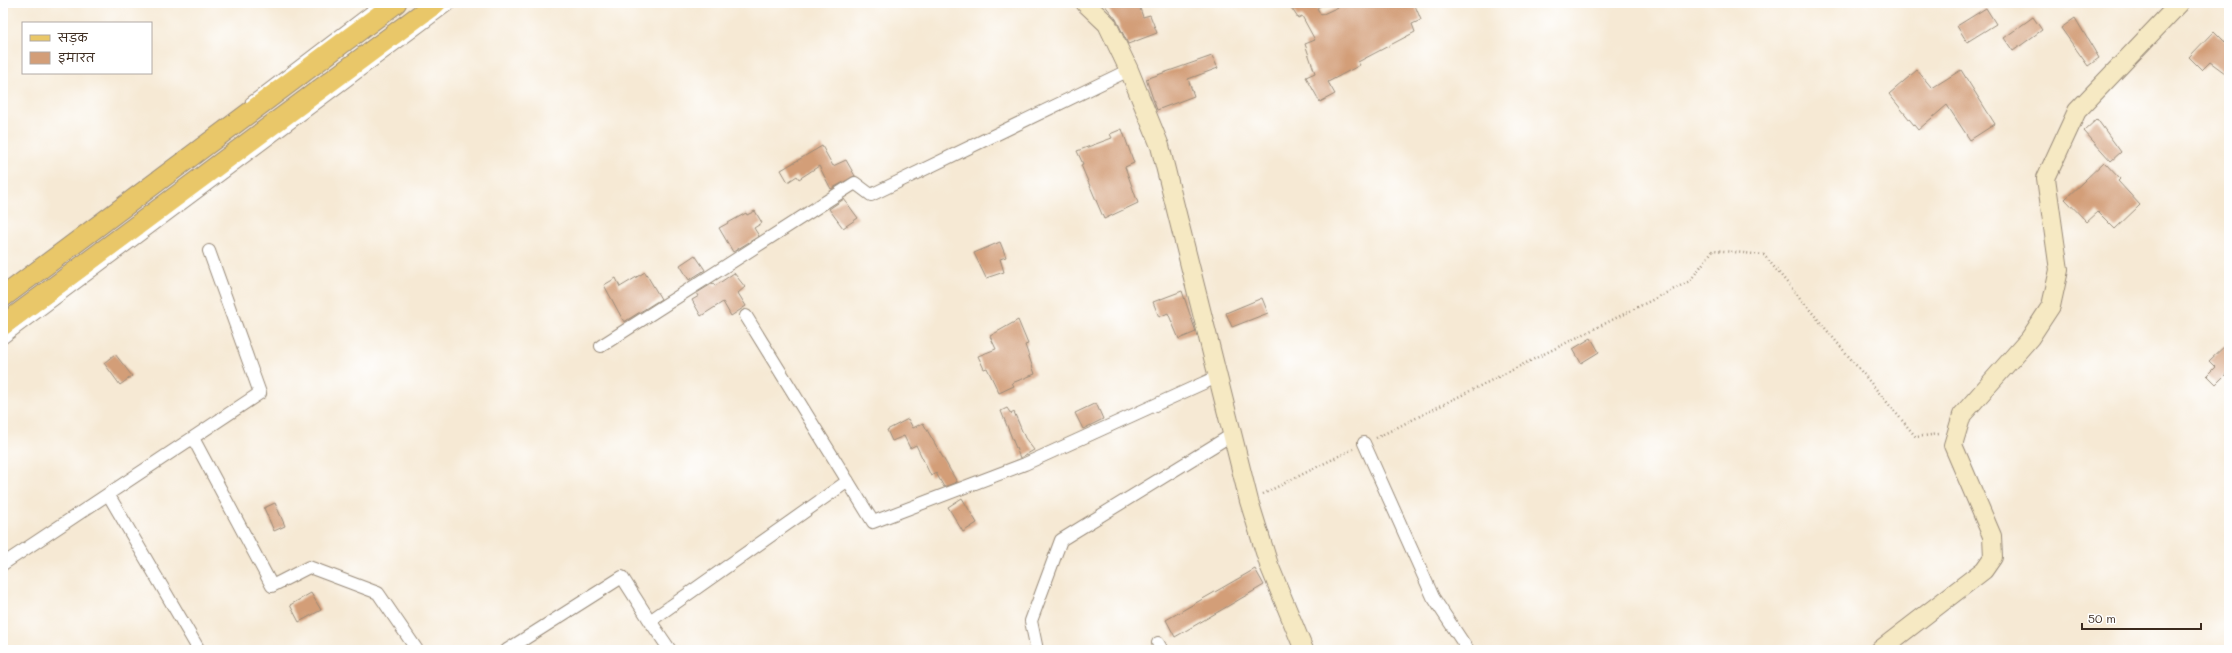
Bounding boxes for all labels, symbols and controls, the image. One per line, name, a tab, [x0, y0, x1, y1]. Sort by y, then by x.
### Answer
legend	[22, 22, 152, 74]
text: सड़क	[57, 29, 89, 46]
text: इमारत	[58, 49, 96, 65]
scale bar	[2082, 605, 2201, 631]
text: 50 m	[2088, 610, 2116, 626]

